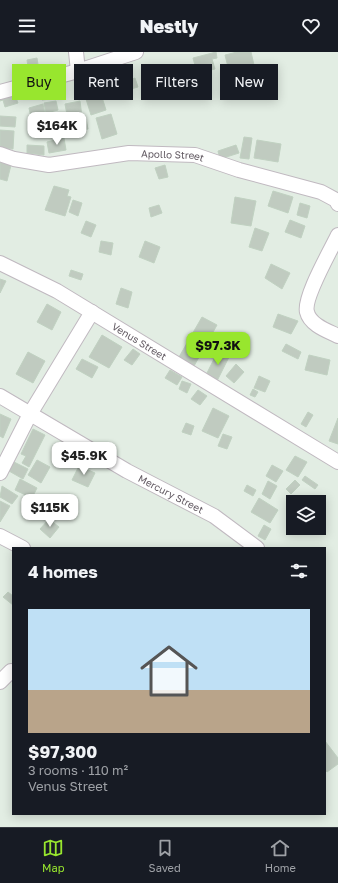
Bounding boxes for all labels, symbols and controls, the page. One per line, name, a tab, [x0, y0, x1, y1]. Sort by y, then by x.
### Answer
icon: menu	[16, 15, 38, 37]
text: Nestly	[140, 15, 198, 37]
icon: heart	[300, 15, 322, 37]
chip: Buy	[12, 64, 66, 100]
chip: Rent	[74, 64, 133, 100]
chip: Filters	[141, 64, 212, 100]
chip: New	[220, 64, 278, 100]
pin: $164K	[29, 112, 85, 146]
text: $164K	[36, 117, 78, 133]
street label: Apollo Street	[141, 147, 206, 164]
street label: Venus Street	[110, 320, 169, 362]
pin: $97.3K	[185, 332, 251, 366]
text: $97.3K	[195, 337, 241, 353]
pin: $45.9K	[51, 442, 117, 476]
text: $45.9K	[61, 447, 107, 463]
street label: Mercury Street	[136, 472, 206, 516]
pin: $115K	[22, 494, 78, 528]
map controls	[286, 495, 326, 535]
button: layers	[286, 495, 326, 535]
text: $115K	[30, 499, 70, 515]
icon: filters	[288, 560, 310, 582]
text: 4 homes	[28, 561, 98, 582]
icon: home	[133, 635, 205, 707]
text: $97,300	[28, 741, 97, 762]
text: 3 rooms · 110 m²	[28, 762, 128, 778]
text: Venus Street	[28, 778, 108, 794]
tab: Map	[42, 837, 65, 874]
tab: Saved	[149, 837, 181, 874]
tab: Home	[265, 837, 296, 874]

